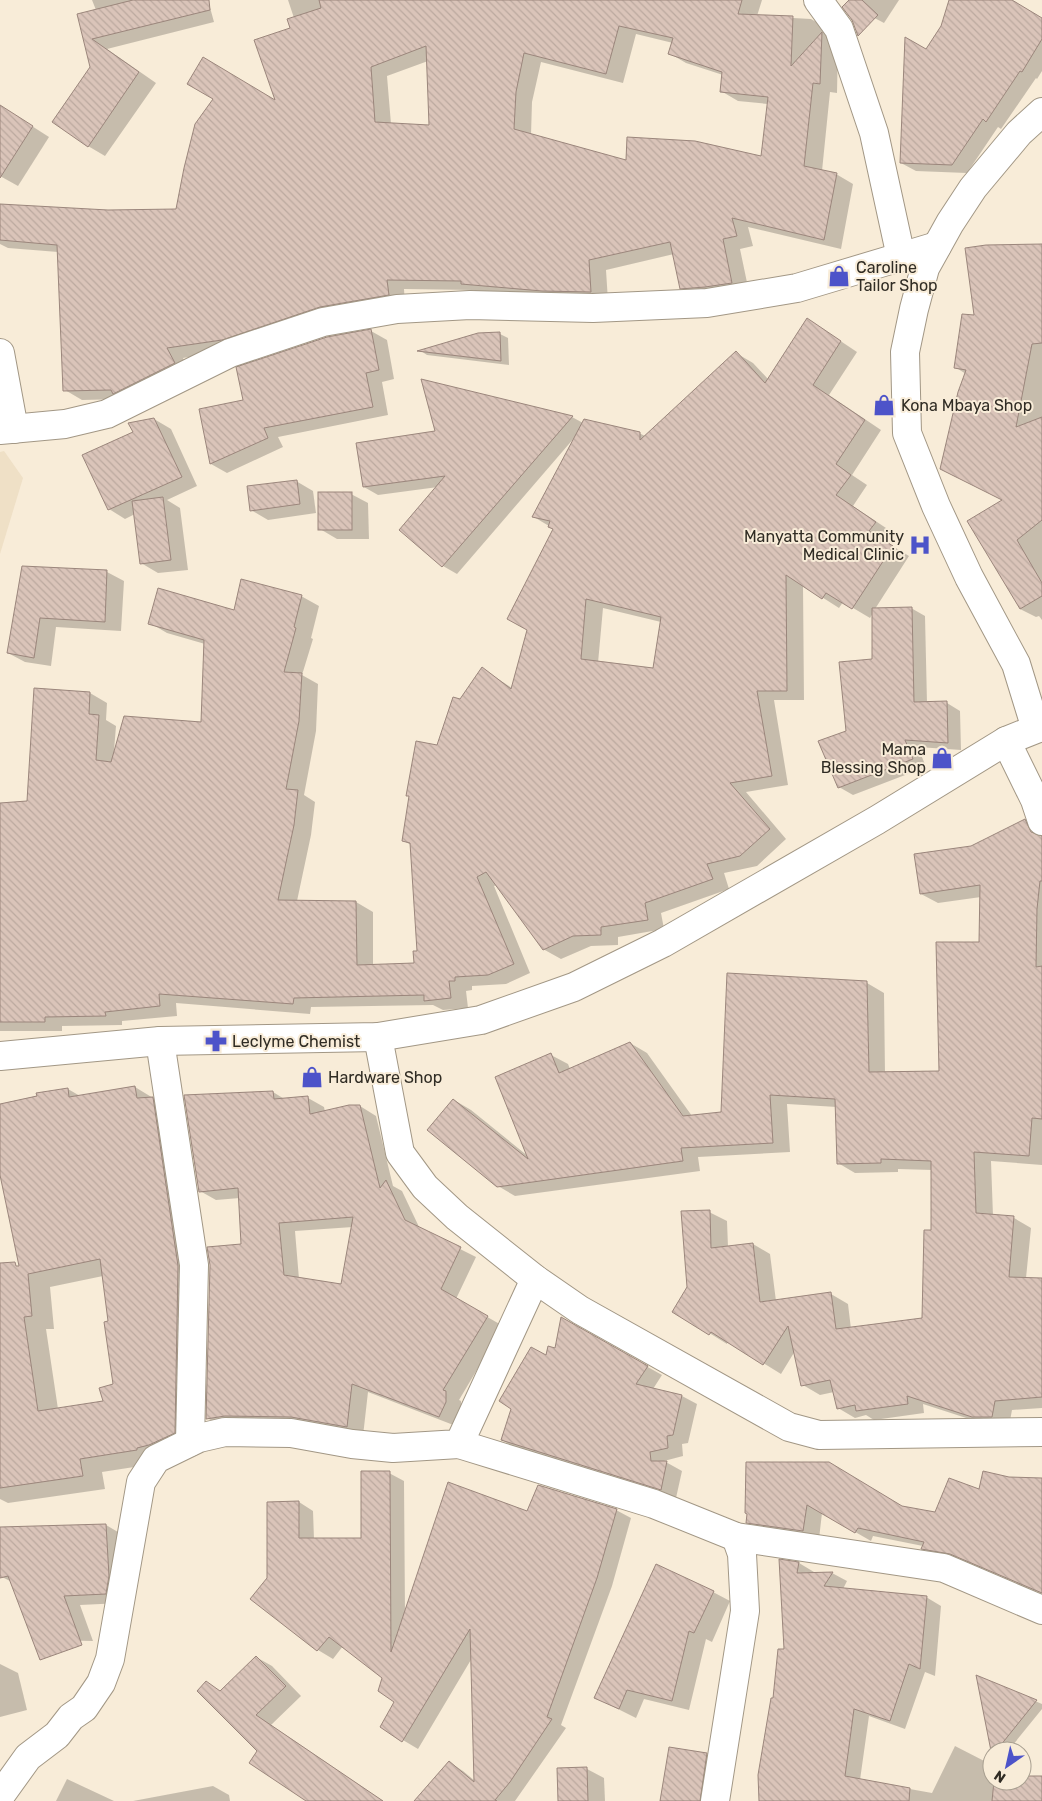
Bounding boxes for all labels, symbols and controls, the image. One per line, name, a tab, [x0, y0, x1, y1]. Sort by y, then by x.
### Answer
place label: Caroline Tailor Shop	[856, 258, 938, 295]
shop icon: Caroline Tailor Shop	[826, 263, 852, 289]
shop icon: Kona Mbaya Shop	[871, 392, 897, 418]
place label: Kona Mbaya Shop	[901, 396, 1032, 415]
place label: Manyatta Community Medical Clinic	[744, 527, 904, 564]
hospital icon: Manyatta Community Medical Clinic	[907, 532, 933, 558]
place label: Mama Blessing Shop	[821, 740, 926, 777]
shop icon: Mama Blessing Shop	[929, 745, 955, 771]
pharmacy icon: Leclyme Chemist	[203, 1028, 229, 1054]
place label: Leclyme Chemist	[232, 1032, 360, 1051]
shop icon: Hardware Shop	[299, 1064, 325, 1090]
place label: Hardware Shop	[328, 1068, 442, 1087]
north arrow	[982, 1741, 1032, 1791]
text: N	[991, 1766, 1009, 1786]

